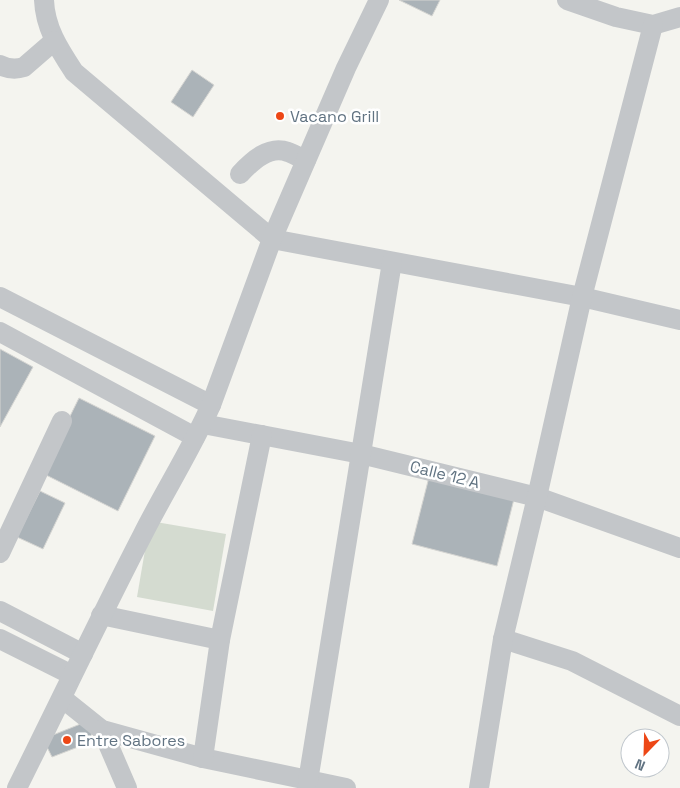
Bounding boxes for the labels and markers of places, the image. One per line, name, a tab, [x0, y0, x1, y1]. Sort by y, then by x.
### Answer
place label: Vacano Grill	[290, 106, 379, 127]
marker: Vacano Grill	[274, 110, 286, 122]
place label: Entre Sabores	[77, 730, 185, 751]
marker: Entre Sabores	[61, 734, 73, 746]

